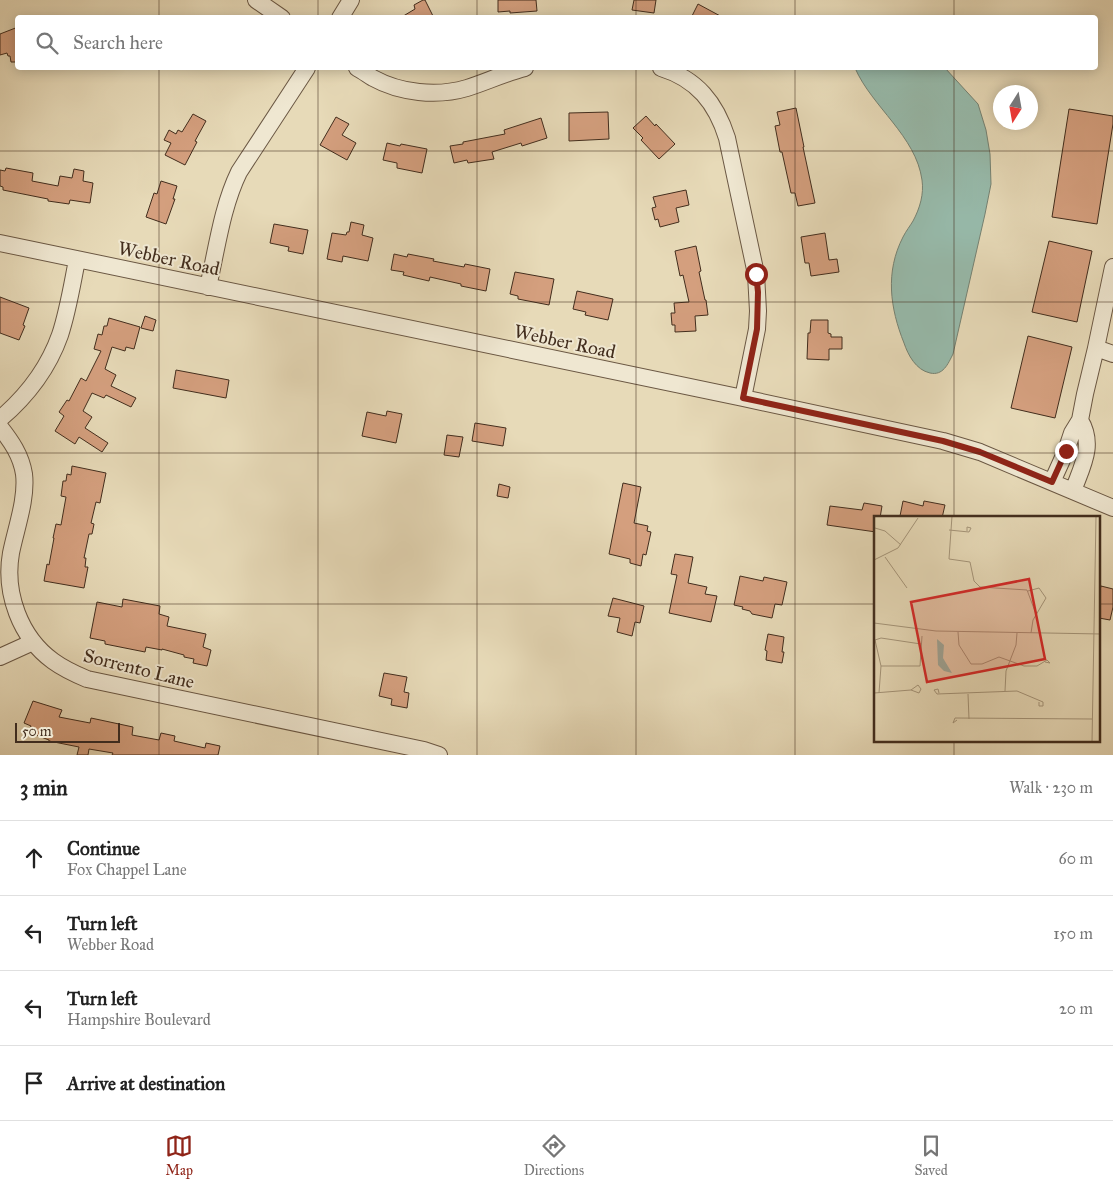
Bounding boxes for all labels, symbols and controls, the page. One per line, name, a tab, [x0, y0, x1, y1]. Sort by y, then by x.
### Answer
search box	[15, 15, 1098, 70]
icon: search	[33, 29, 61, 57]
text: Search here	[73, 31, 163, 54]
north arrow	[993, 85, 1038, 130]
street label: Webber Road	[116, 237, 222, 281]
route start	[745, 263, 768, 286]
street label: Webber Road	[512, 320, 618, 364]
route end	[1055, 440, 1078, 463]
inset map	[874, 516, 1100, 742]
street label: Sorrento Lane	[81, 644, 197, 693]
scale bar	[15, 720, 120, 743]
text: 50 m	[22, 723, 51, 740]
text: 3 min	[20, 775, 68, 801]
text: Walk · 230 m	[1009, 778, 1093, 797]
text: Continue	[67, 837, 140, 860]
icon: ahead	[20, 844, 48, 872]
text: 60 m	[1059, 849, 1093, 868]
text: Fox Chappel Lane	[67, 860, 187, 879]
text: Turn left	[67, 912, 137, 935]
icon: left	[20, 919, 48, 947]
text: 150 m	[1053, 924, 1093, 943]
text: Webber Road	[67, 935, 154, 954]
text: Turn left	[67, 987, 137, 1010]
icon: left	[20, 994, 48, 1022]
text: 20 m	[1059, 999, 1093, 1018]
text: Hampshire Boulevard	[67, 1010, 211, 1029]
icon: arrive	[20, 1069, 48, 1097]
text: Arrive at destination	[67, 1072, 225, 1095]
tab: Map	[165, 1132, 193, 1179]
tab: Directions	[524, 1132, 584, 1179]
tab: Saved	[915, 1132, 948, 1179]

